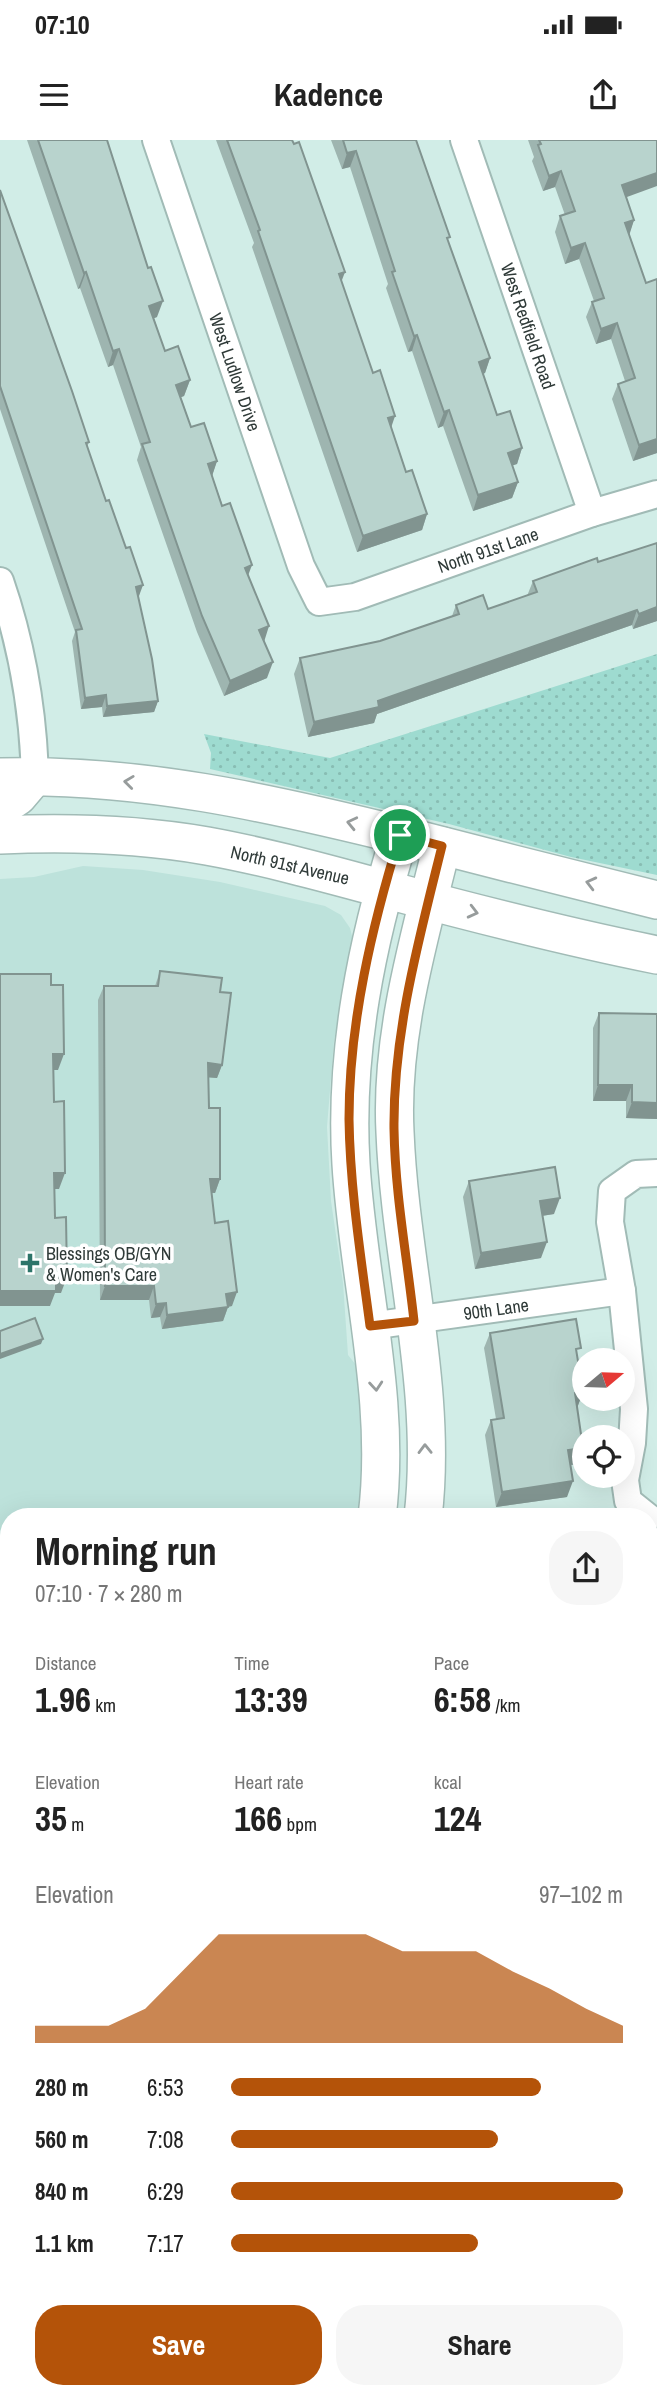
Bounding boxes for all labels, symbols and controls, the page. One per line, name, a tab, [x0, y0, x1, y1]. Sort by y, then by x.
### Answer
text: 07:10	[35, 7, 90, 42]
text: Kadence	[274, 73, 383, 116]
icon: menu	[35, 76, 73, 114]
icon: share	[584, 76, 622, 114]
street label: West Redfield Road	[495, 260, 561, 392]
street label: West Ludlow Drive	[203, 309, 267, 435]
street label: North 91st Lane	[434, 521, 542, 579]
one-way arrow	[123, 774, 135, 789]
pin	[370, 805, 430, 865]
one-way arrow	[346, 816, 358, 831]
icon: arrive	[381, 816, 419, 854]
street label: North 91st Avenue	[228, 839, 352, 891]
one-way arrow	[585, 877, 597, 891]
one-way arrow	[467, 904, 479, 918]
place label: Blessings OB/GYN & Women's Care	[46, 1241, 172, 1287]
marker: Blessings OB/GYN & Women's Care	[20, 1253, 40, 1273]
street label: 90th Lane	[462, 1292, 530, 1326]
north arrow	[572, 1348, 635, 1410]
map controls	[572, 1348, 635, 1488]
one-way arrow	[368, 1381, 383, 1392]
button: locate	[572, 1425, 635, 1488]
one-way arrow	[417, 1443, 433, 1454]
text: Morning run	[35, 1526, 217, 1577]
button: share	[549, 1531, 623, 1605]
text: 07:10 · 7 × 280 m	[35, 1578, 182, 1609]
text: Distance	[35, 1650, 96, 1676]
text: Time	[234, 1650, 269, 1676]
text: Pace	[434, 1650, 469, 1676]
text: 1.96	[35, 1676, 91, 1723]
text: 13:39	[234, 1676, 308, 1723]
text: 6:58	[434, 1676, 491, 1723]
text: km	[91, 1692, 116, 1718]
text: /km	[491, 1692, 521, 1718]
text: Elevation	[35, 1769, 100, 1795]
text: Heart rate	[234, 1769, 304, 1795]
text: kcal	[434, 1769, 461, 1795]
text: 35	[35, 1795, 67, 1842]
text: 166	[234, 1795, 282, 1842]
text: 124	[434, 1795, 482, 1842]
text: m	[67, 1811, 84, 1837]
text: bpm	[282, 1811, 317, 1837]
text: Elevation	[35, 1879, 114, 1910]
text: 97–102 m	[539, 1879, 623, 1910]
text: 280 m	[35, 2072, 88, 2103]
text: 6:53	[147, 2072, 184, 2103]
text: 560 m	[35, 2124, 88, 2155]
text: 7:08	[147, 2124, 184, 2155]
text: 840 m	[35, 2176, 88, 2207]
text: 6:29	[147, 2176, 184, 2207]
text: 1.1 km	[35, 2228, 94, 2259]
text: 7:17	[147, 2228, 184, 2259]
button: Save	[35, 2305, 322, 2385]
button: Share	[336, 2305, 623, 2385]

